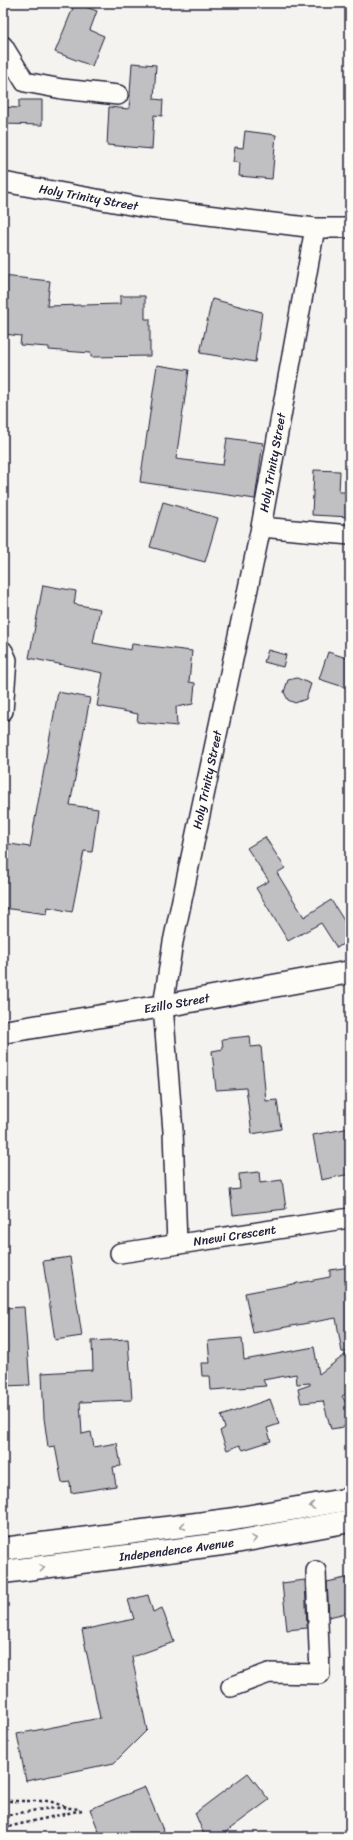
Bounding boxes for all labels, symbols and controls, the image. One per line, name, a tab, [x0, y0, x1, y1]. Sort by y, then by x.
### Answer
street label: Holy Trinity Street	[37, 178, 141, 217]
street label: Holy Trinity Street	[253, 410, 293, 514]
street label: Holy Trinity Street	[186, 727, 229, 831]
street label: Ezillo Street	[142, 987, 212, 1020]
street label: Nnewi Crescent	[192, 1218, 278, 1253]
one-way arrow	[309, 1501, 315, 1510]
one-way arrow	[180, 1521, 186, 1530]
street label: Independence Avenue	[117, 1531, 236, 1568]
one-way arrow	[251, 1535, 257, 1543]
one-way arrow	[39, 1564, 45, 1573]

